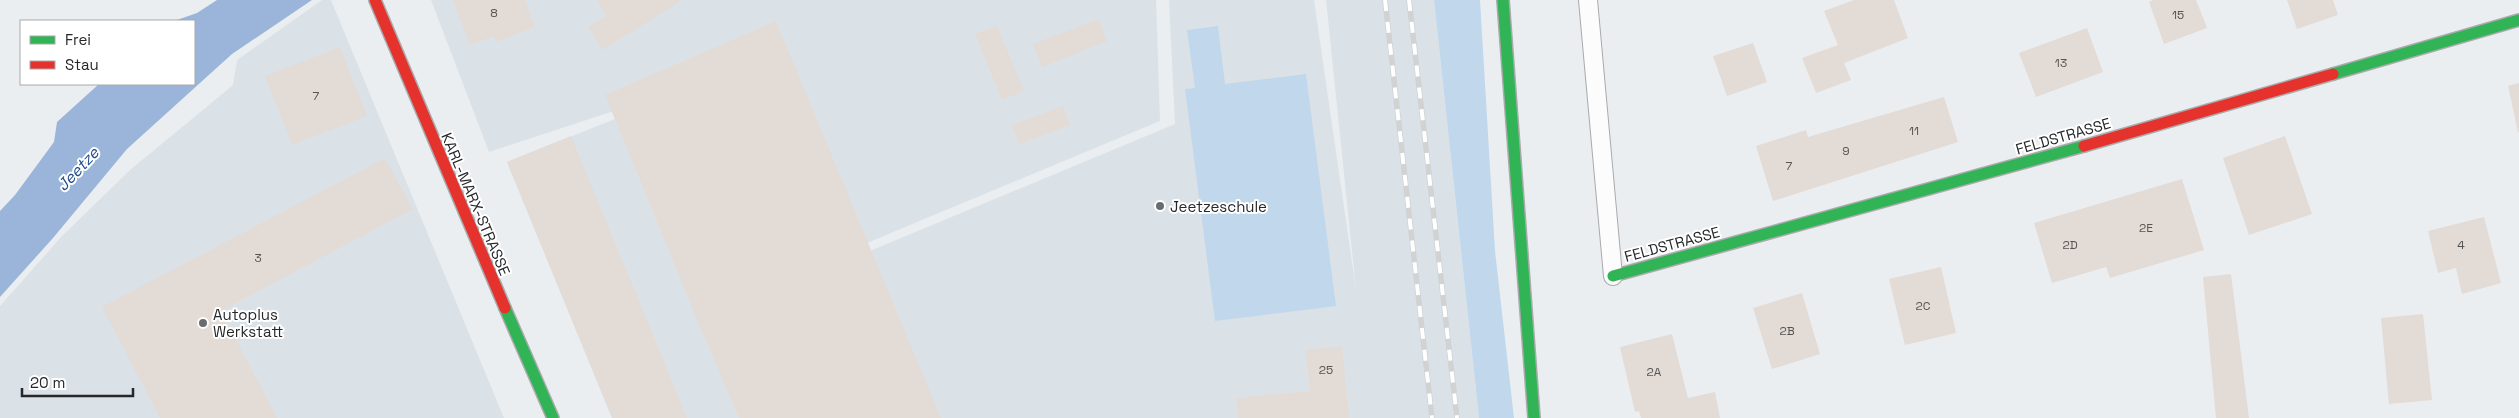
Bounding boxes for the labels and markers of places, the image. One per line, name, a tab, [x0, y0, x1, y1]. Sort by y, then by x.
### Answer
place label: Jeetzeschule	[1170, 197, 1267, 216]
marker: Jeetzeschule	[1154, 200, 1166, 212]
place label: Autoplus Werkstatt	[213, 305, 284, 341]
marker: Autoplus Werkstatt	[197, 317, 209, 329]

